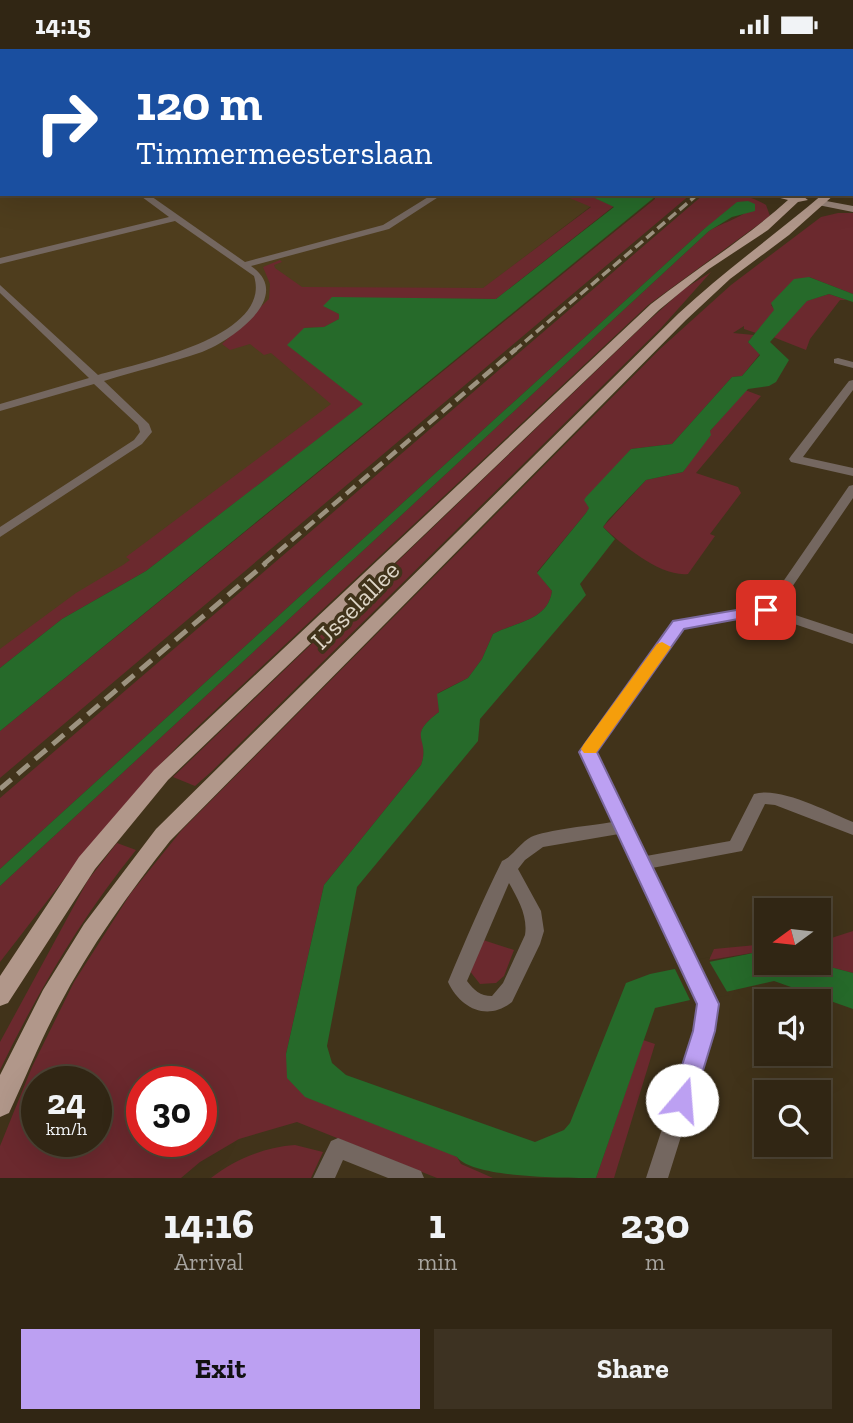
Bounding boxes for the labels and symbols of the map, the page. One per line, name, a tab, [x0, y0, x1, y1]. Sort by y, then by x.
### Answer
street label: IJsselallee	[304, 554, 406, 656]
pin	[736, 580, 796, 640]
north arrow	[754, 898, 831, 975]
position arrow	[645, 1063, 719, 1137]
speed limit sign: 30	[126, 1066, 217, 1157]

